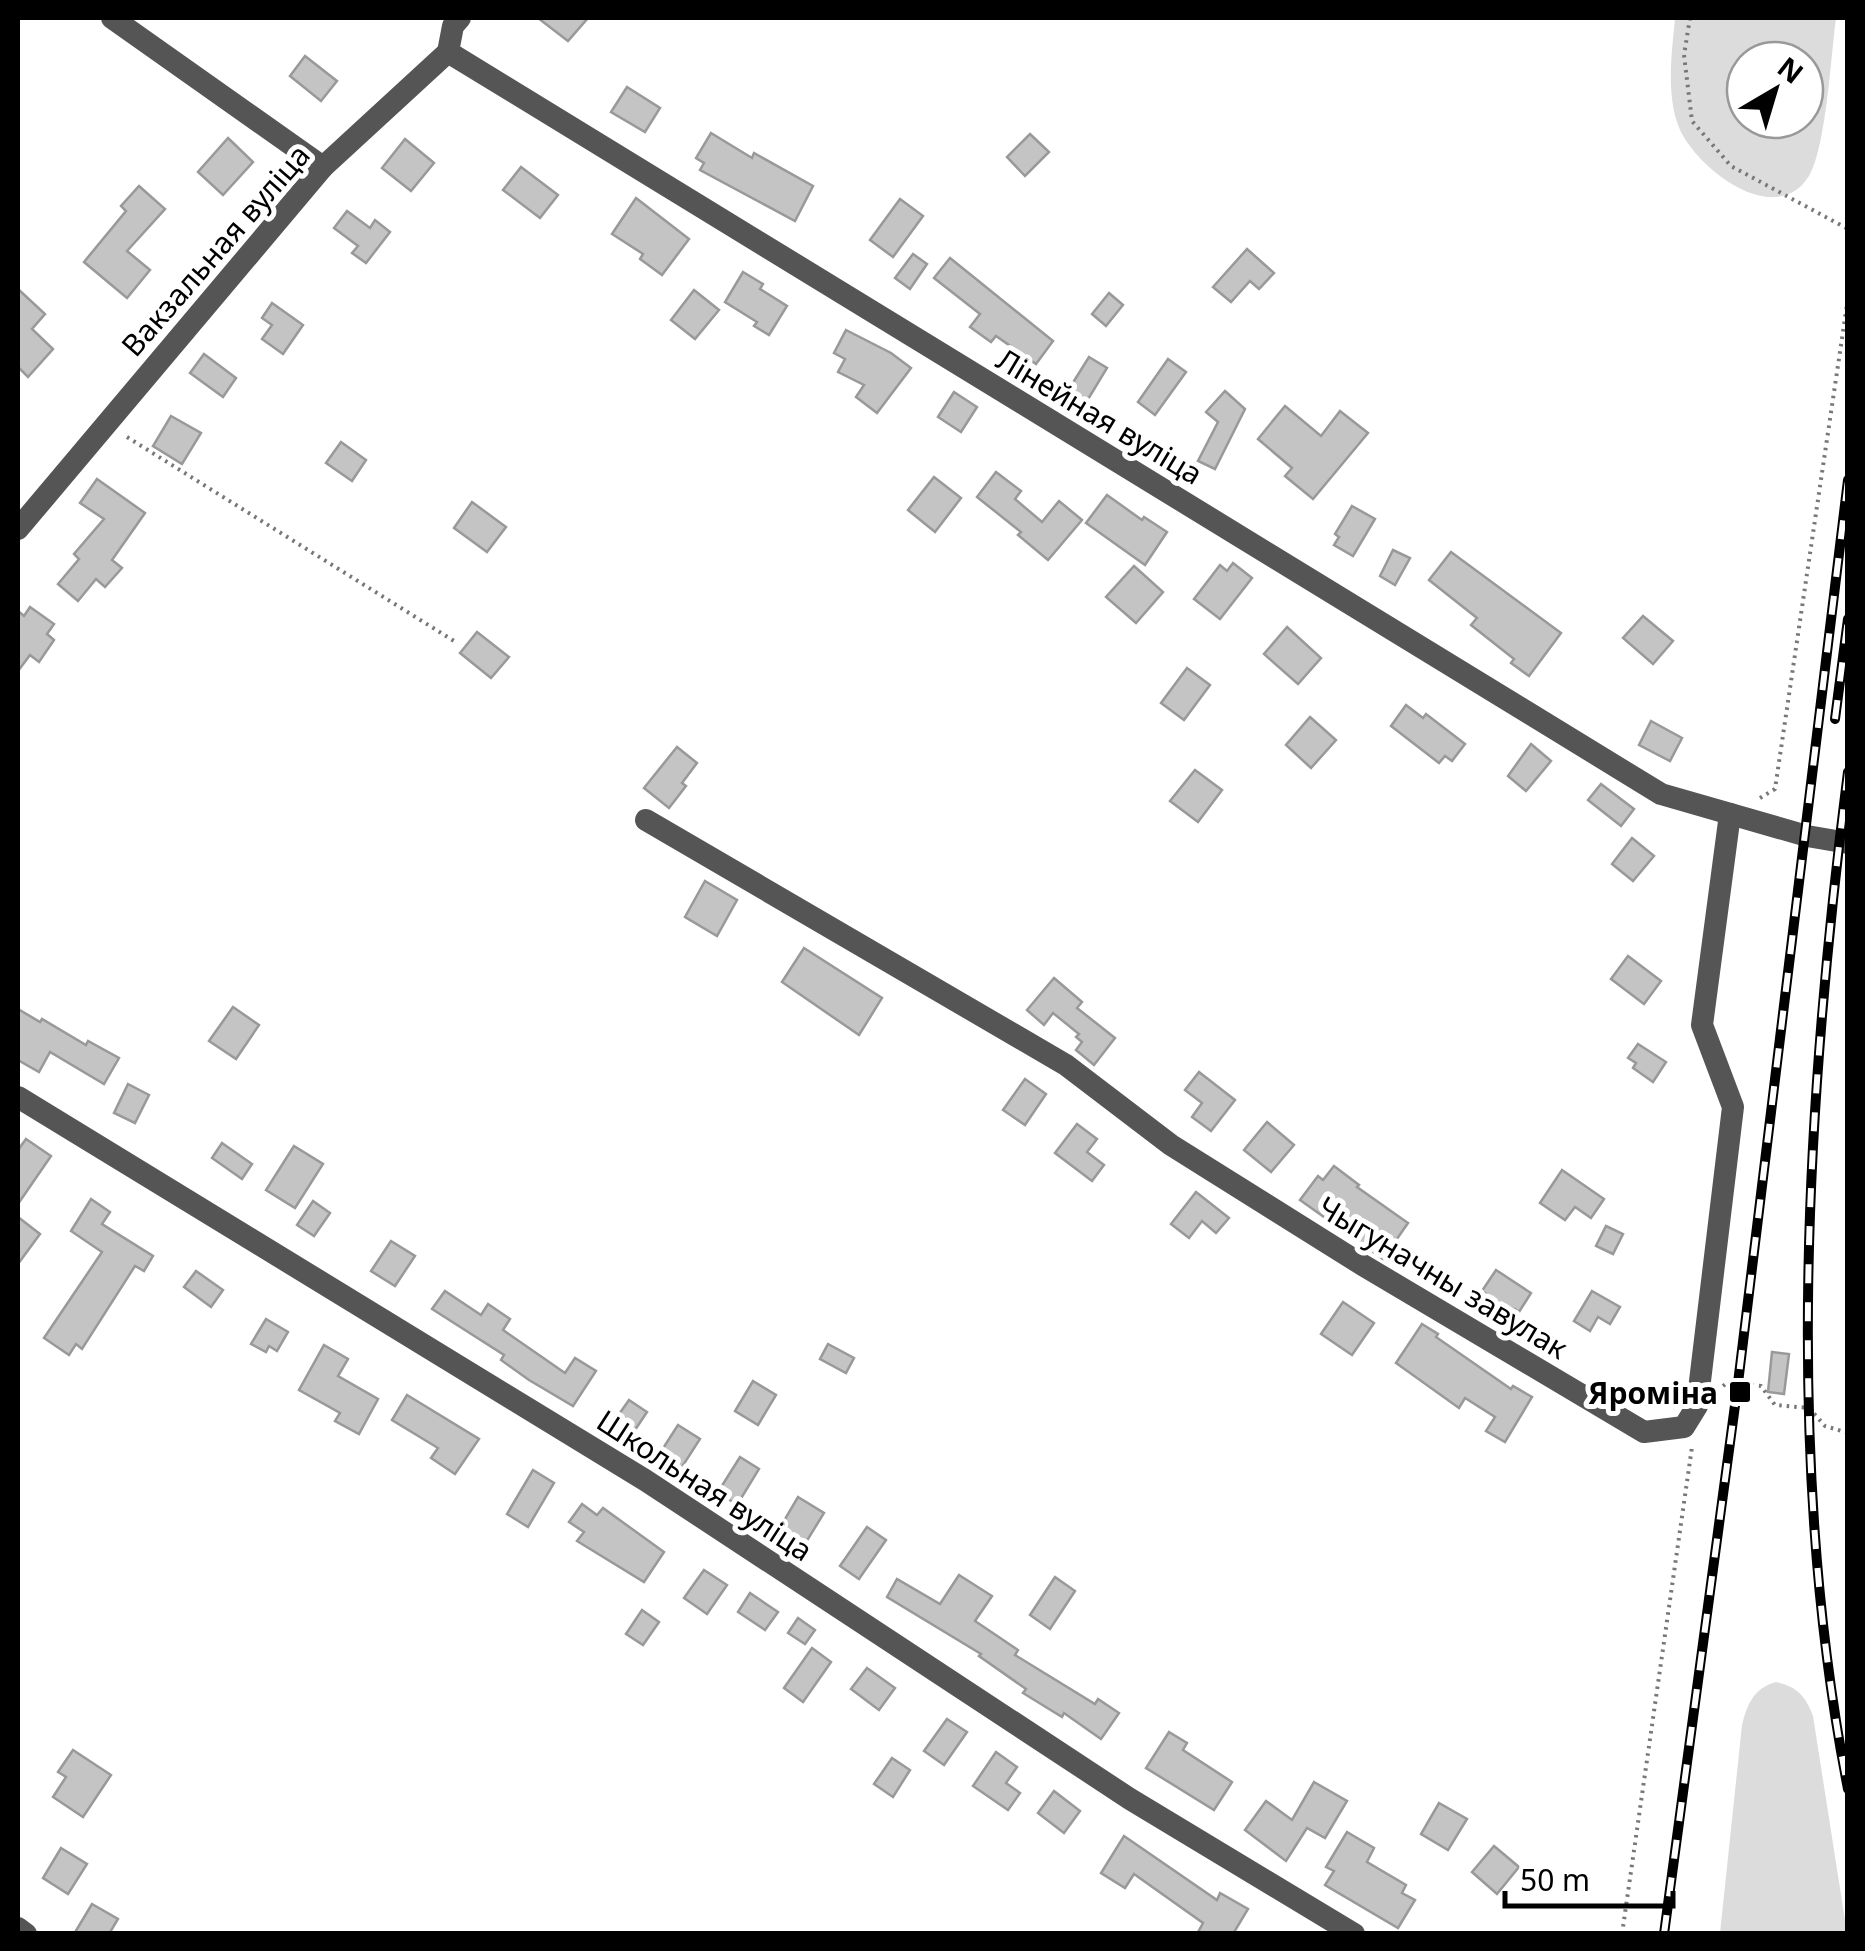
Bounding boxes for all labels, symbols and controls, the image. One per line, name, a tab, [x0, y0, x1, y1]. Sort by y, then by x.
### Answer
north arrow	[1725, 40, 1825, 140]
text: N	[1770, 48, 1812, 91]
street label: Вакзальная вуліца	[111, 135, 319, 365]
street label: Лінейная вуліца	[989, 338, 1211, 494]
street label: Чыгуначны завулак	[1310, 1186, 1576, 1368]
place label: Яроміна	[1588, 1372, 1718, 1413]
marker: Яроміна	[1727, 1379, 1753, 1405]
street label: Школьная вуліца	[589, 1400, 821, 1570]
scale bar	[1505, 1846, 1672, 1908]
text: 50 m	[1520, 1859, 1590, 1900]

